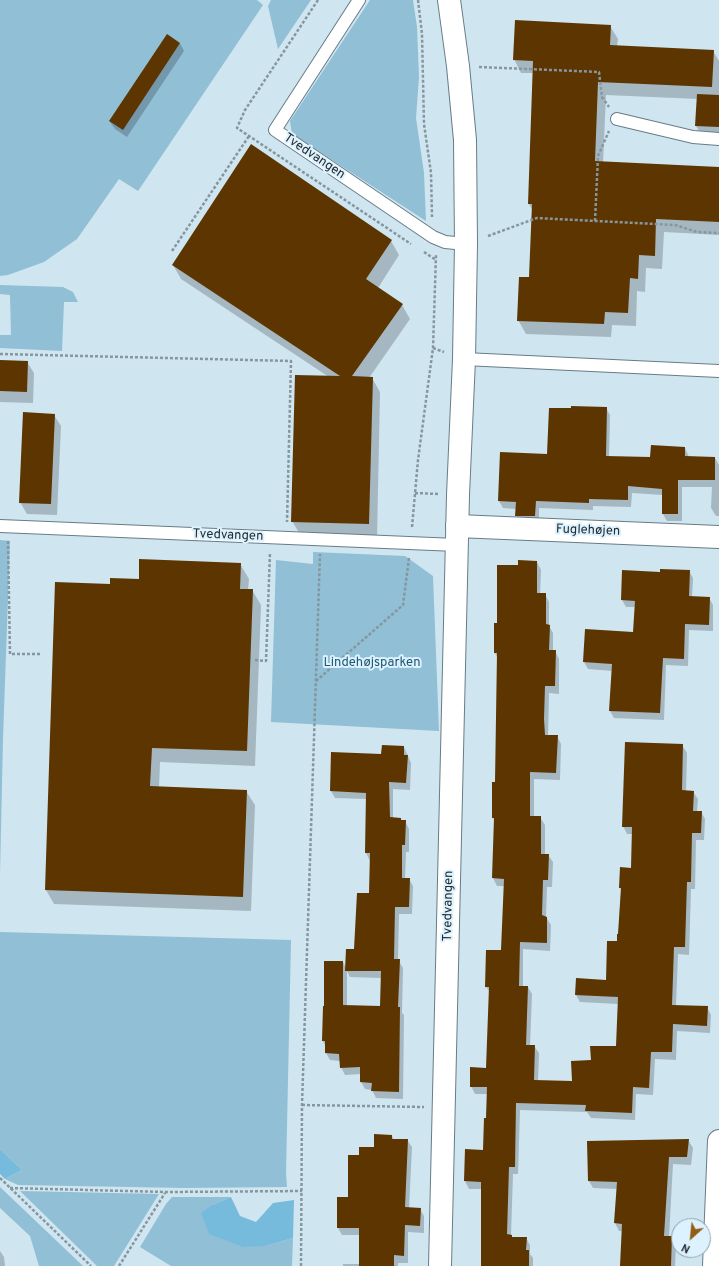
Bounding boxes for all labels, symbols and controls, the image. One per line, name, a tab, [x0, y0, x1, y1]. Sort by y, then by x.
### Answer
street label: Tvedvangen	[280, 131, 348, 183]
street label: Fuglehøjen	[556, 522, 620, 540]
street label: Tvedvangen	[192, 527, 264, 545]
park label: Lindehøjsparken	[323, 655, 421, 671]
street label: Tvedvangen	[441, 870, 457, 942]
north arrow	[671, 1218, 711, 1258]
text: N	[679, 1240, 693, 1256]

